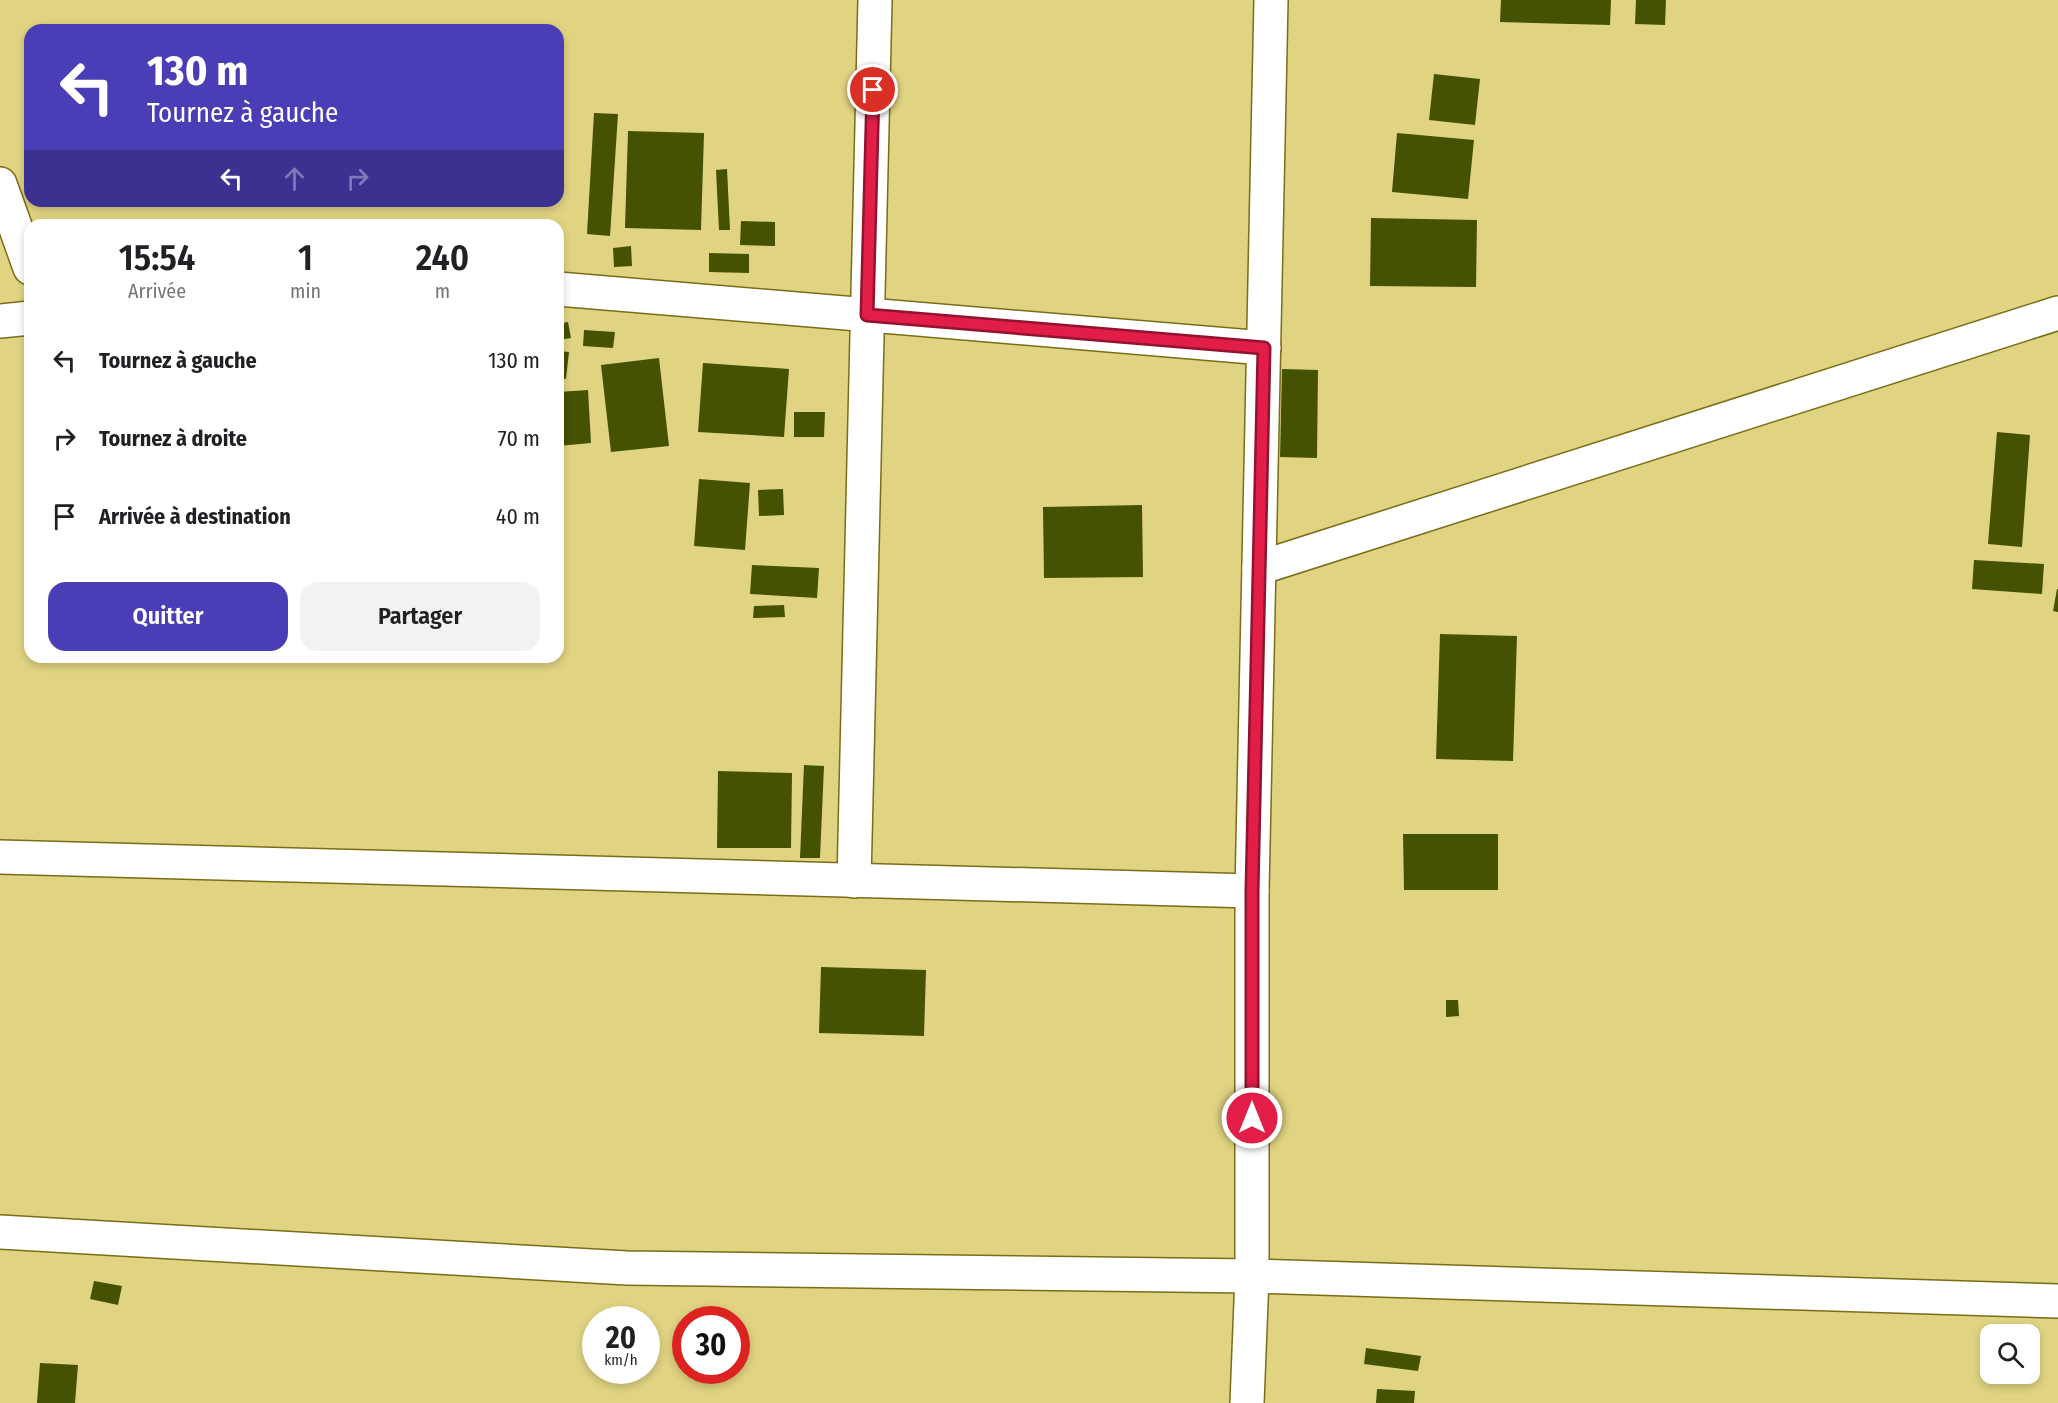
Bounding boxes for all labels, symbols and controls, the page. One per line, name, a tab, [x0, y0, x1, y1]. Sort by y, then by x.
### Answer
text: 130 m	[147, 46, 248, 96]
icon: left	[48, 48, 126, 126]
pin	[847, 64, 898, 115]
icon: arrive	[856, 73, 889, 106]
text: Tournez à gauche	[147, 97, 338, 129]
icon: left	[215, 162, 248, 195]
icon: ahead	[278, 162, 311, 195]
icon: right	[341, 162, 374, 195]
text: 15:54	[119, 236, 195, 280]
text: 1	[298, 236, 313, 280]
text: 240	[416, 236, 469, 280]
text: Arrivée	[128, 279, 186, 303]
text: min	[290, 279, 321, 303]
text: m	[435, 279, 450, 303]
icon: left	[48, 344, 81, 377]
text: Tournez à gauche	[99, 347, 257, 374]
text: 130 m	[488, 347, 540, 374]
icon: right	[48, 422, 81, 455]
text: Tournez à droite	[99, 425, 247, 452]
text: 70 m	[498, 425, 540, 452]
icon: arrive	[48, 500, 81, 533]
text: Arrivée à destination	[99, 503, 291, 530]
text: 40 m	[496, 503, 540, 530]
button: Quitter	[48, 582, 288, 651]
button: Partager	[300, 582, 540, 651]
position arrow	[1220, 1086, 1284, 1150]
speed limit sign: 30	[672, 1306, 750, 1384]
text: 20	[606, 1320, 636, 1356]
map controls	[1980, 1324, 2040, 1384]
button: search	[1980, 1324, 2040, 1384]
text: km/h	[604, 1351, 638, 1369]

